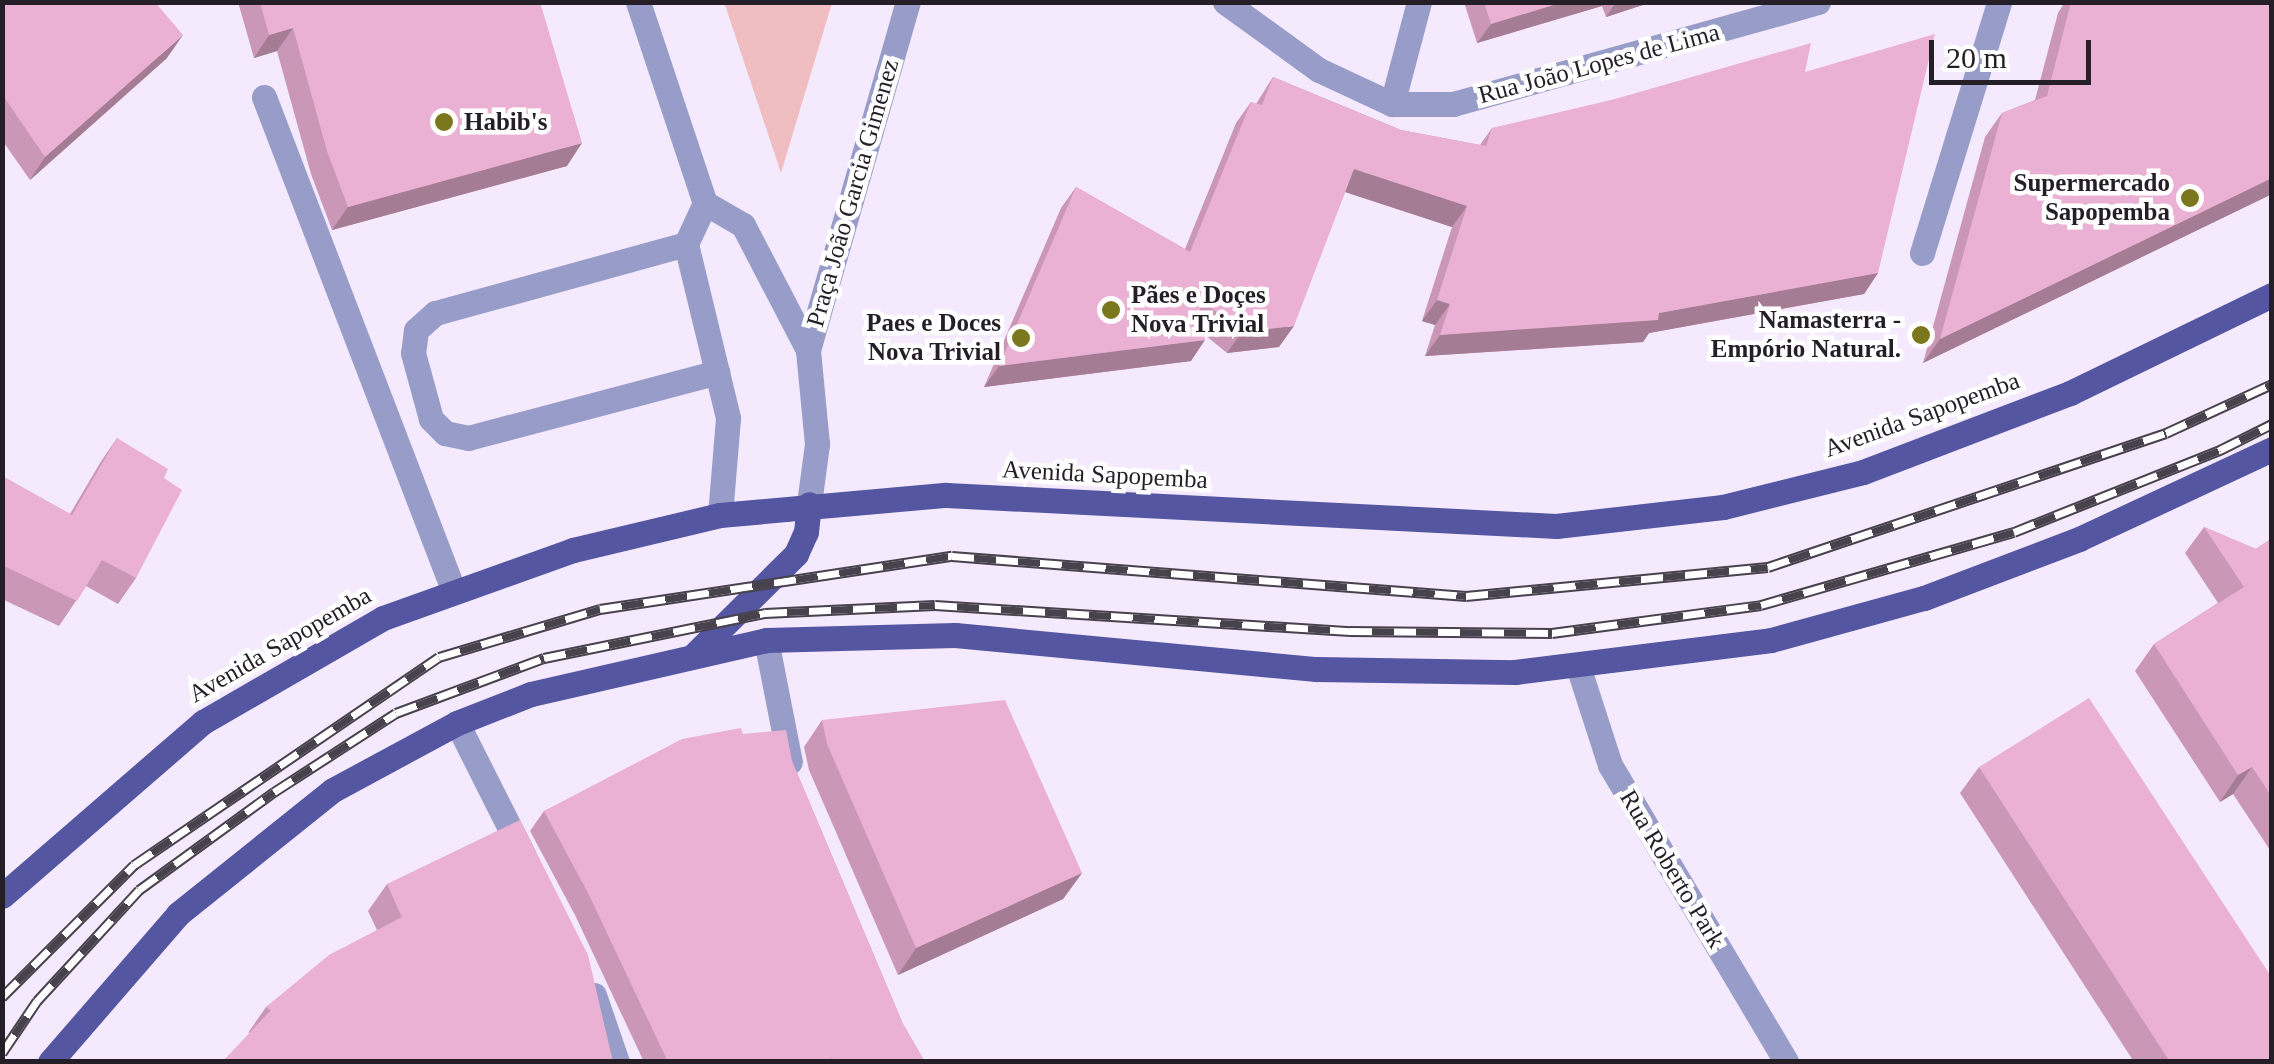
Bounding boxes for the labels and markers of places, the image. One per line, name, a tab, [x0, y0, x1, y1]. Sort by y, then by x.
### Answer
place label: Habib's	[464, 107, 547, 137]
marker: Habib's	[433, 111, 455, 133]
place label: Supermercado Sapopemba	[2014, 169, 2170, 228]
marker: Supermercado Sapopemba	[2179, 187, 2201, 209]
place label: Pães e Doçes Nova Trivial	[1131, 281, 1266, 340]
marker: Pães e Doçes Nova Trivial	[1100, 299, 1122, 321]
place label: Namasterra - Empório Natural.	[1711, 306, 1901, 365]
place label: Paes e Doces Nova Trivial	[866, 309, 1001, 368]
marker: Namasterra - Empório Natural.	[1910, 324, 1932, 346]
marker: Paes e Doces Nova Trivial	[1010, 327, 1032, 349]

